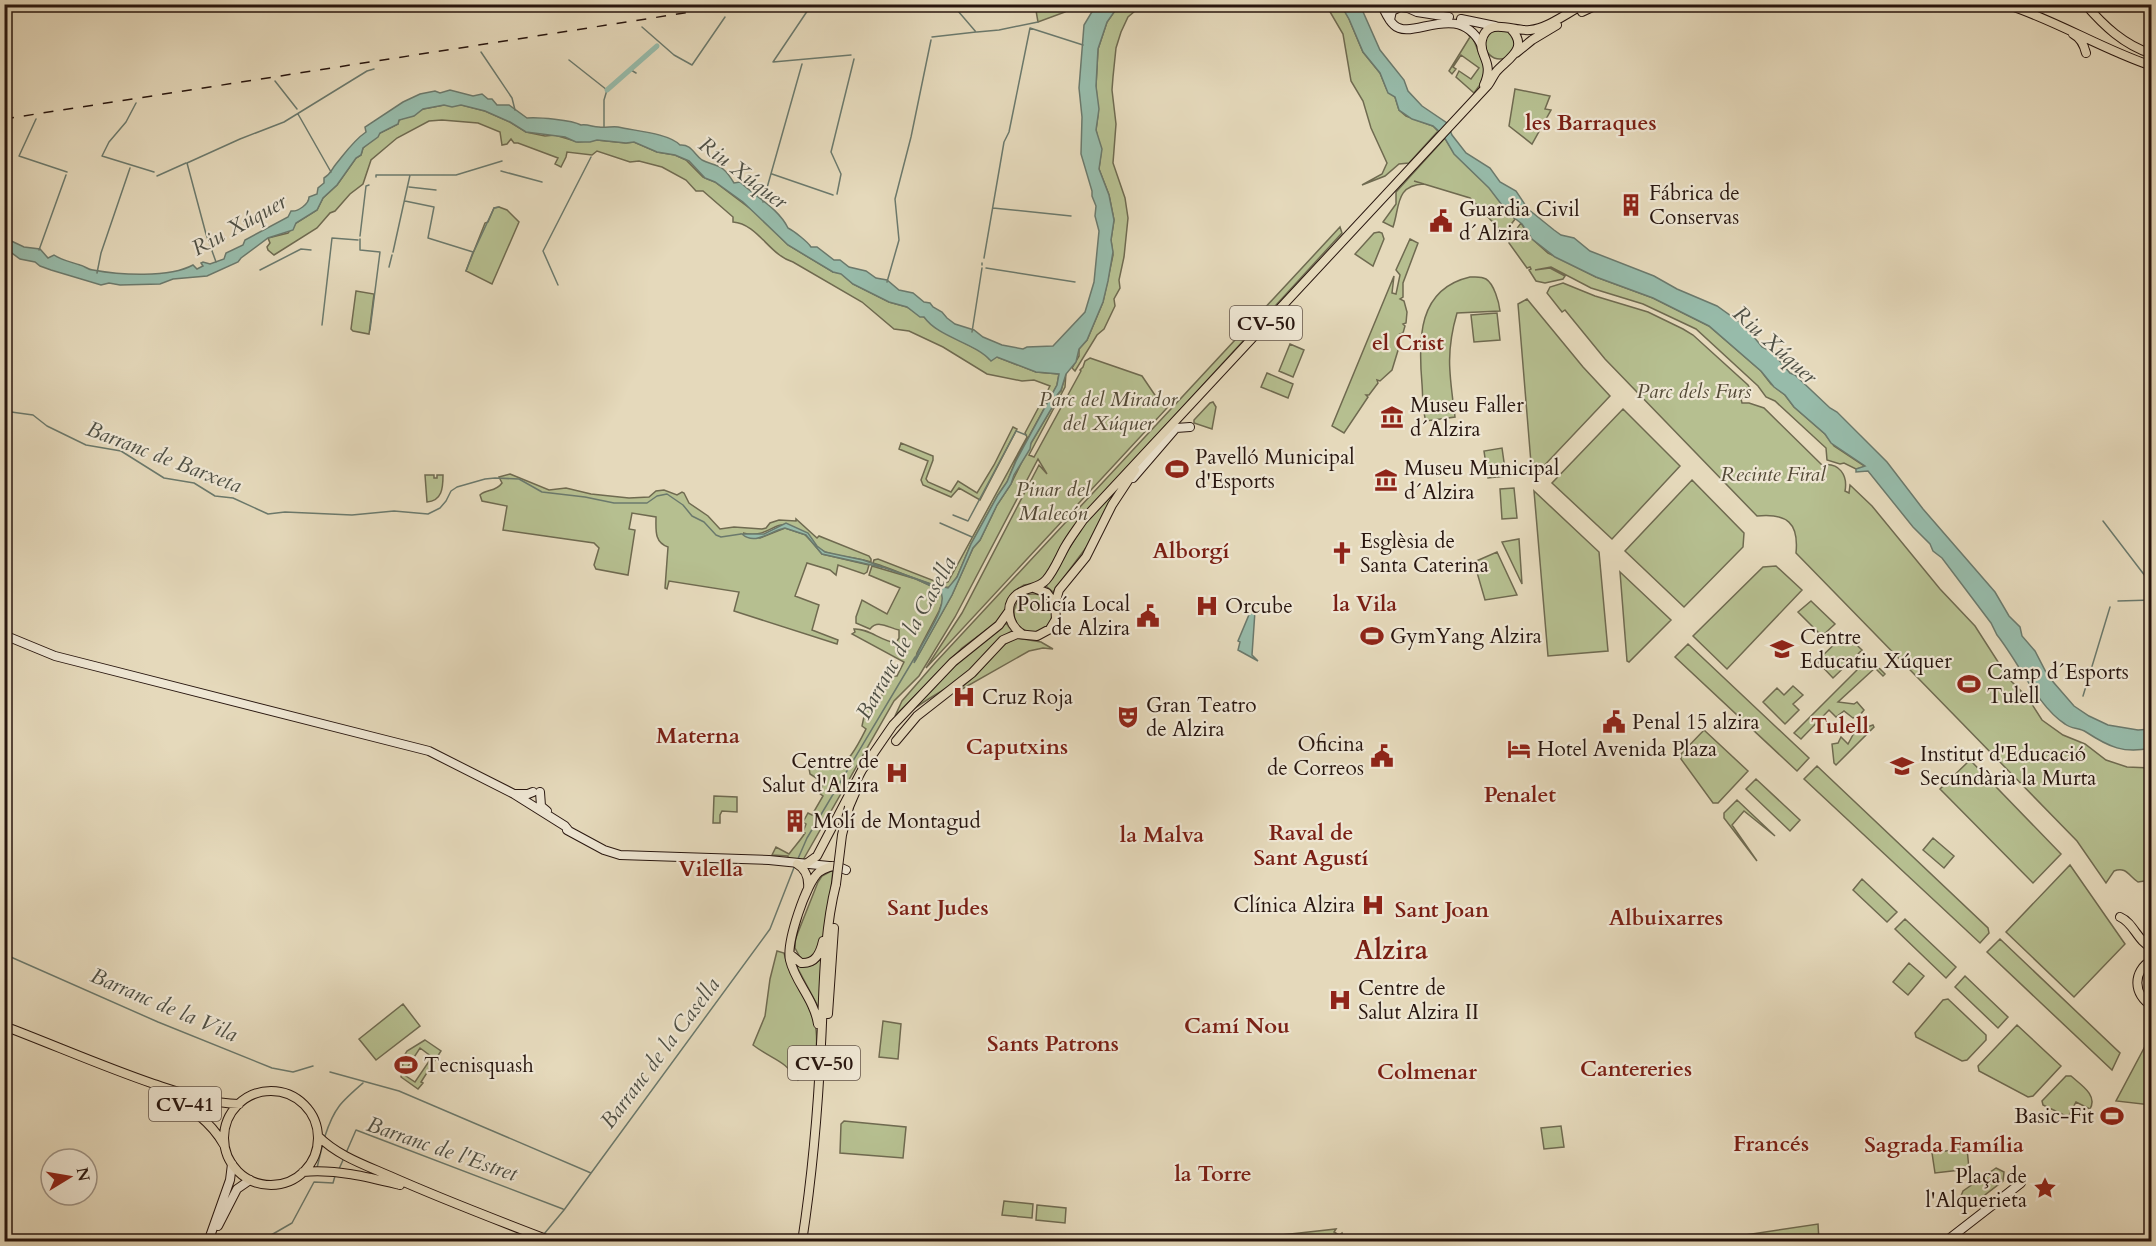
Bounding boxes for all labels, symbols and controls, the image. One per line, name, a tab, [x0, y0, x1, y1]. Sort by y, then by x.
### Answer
district label: les Barraques	[1525, 108, 1657, 138]
water label: Riu Xúquer	[692, 130, 794, 217]
place label: Fábrica de Conservas	[1649, 179, 1740, 232]
water label: Riu Xúquer	[186, 186, 293, 263]
building icon: Fábrica de Conservas	[1618, 192, 1644, 218]
place label: Guardia Civil d´Alzira	[1459, 195, 1580, 248]
public building icon: Guardia Civil d´Alzira	[1428, 208, 1454, 234]
water label: Riu Xúquer	[1726, 299, 1824, 392]
road number: CV-50	[1230, 306, 1302, 340]
district label: el Crist	[1372, 328, 1444, 358]
park label: Parc dels Furs	[1637, 377, 1751, 406]
park label: Parc del Mirador del Xúquer	[1039, 385, 1178, 438]
place label: Museu Faller d´Alzira	[1410, 391, 1524, 444]
museum icon: Museu Faller d´Alzira	[1379, 404, 1405, 430]
water label: Barranc de Barxeta	[82, 414, 246, 500]
place label: Pavelló Municipal d'Esports	[1195, 443, 1355, 496]
place label: Museu Municipal d´Alzira	[1404, 454, 1559, 507]
sports icon: Pavelló Municipal d'Esports	[1164, 456, 1190, 482]
park label: Recinte Firal	[1720, 460, 1827, 489]
museum icon: Museu Municipal d´Alzira	[1373, 467, 1399, 493]
park label: Pinar del Malecón	[1016, 475, 1091, 528]
place label: Esglèsia de Santa Caterina	[1360, 527, 1489, 580]
district label: Alborgí	[1153, 536, 1229, 566]
church icon: Esglèsia de Santa Caterina	[1329, 540, 1355, 566]
water label: Barranc de la Casella	[849, 551, 963, 725]
district label: la Vila	[1333, 589, 1397, 619]
place label: Policía Local de Alzira	[1017, 590, 1130, 643]
place label: Orcube	[1225, 592, 1293, 621]
hospital icon: Orcube	[1194, 593, 1220, 619]
public building icon: Policía Local de Alzira	[1135, 603, 1161, 629]
place label: GymYang Alzira	[1390, 622, 1542, 651]
sports icon: GymYang Alzira	[1359, 623, 1385, 649]
place label: Centre Educatiu Xúquer	[1800, 623, 1952, 676]
school or university icon: Centre Educatiu Xúquer	[1769, 636, 1795, 662]
place label: Camp d´Esports Tulell	[1987, 658, 2129, 711]
sports icon: Camp d´Esports Tulell	[1956, 671, 1982, 697]
place label: Cruz Roja	[982, 683, 1073, 712]
hospital icon: Cruz Roja	[951, 684, 977, 710]
place label: Gran Teatro de Alzira	[1146, 691, 1257, 744]
theatre icon: Gran Teatro de Alzira	[1115, 704, 1141, 730]
place label: Penal 15 alzira	[1632, 708, 1760, 737]
public building icon: Penal 15 alzira	[1601, 709, 1627, 735]
district label: Tulell	[1811, 711, 1870, 741]
district label: Materna	[656, 721, 740, 751]
place label: Oficina de Correos	[1267, 730, 1364, 783]
district label: Caputxins	[966, 732, 1068, 762]
place label: Hotel Avenida Plaza	[1537, 735, 1717, 764]
hotel icon: Hotel Avenida Plaza	[1506, 736, 1532, 762]
place label: Institut d'Educació Secundària la Murta	[1920, 740, 2096, 793]
public building icon: Oficina de Correos	[1369, 743, 1395, 769]
place label: Centre de Salut d'Alzira	[762, 747, 879, 800]
school or university icon: Institut d'Educació Secundària la Murta	[1889, 753, 1915, 779]
hospital icon: Centre de Salut d'Alzira	[884, 760, 910, 786]
district label: Penalet	[1484, 780, 1556, 810]
place label: Molí de Montagud	[813, 807, 981, 836]
building icon: Molí de Montagud	[782, 808, 808, 834]
district label: Raval de Sant Agustí	[1253, 818, 1369, 873]
district label: la Malva	[1120, 820, 1204, 850]
district label: Vilella	[679, 854, 744, 884]
place label: Clínica Alzira	[1233, 891, 1355, 920]
hospital icon: Clínica Alzira	[1360, 892, 1386, 918]
district label: Sant Judes	[887, 893, 989, 923]
district label: Sant Joan	[1395, 895, 1489, 925]
district label: Albuixarres	[1609, 903, 1723, 933]
district label: Alzira	[1354, 932, 1429, 969]
water label: Barranc de la Vila	[86, 960, 242, 1050]
water label: Barranc de la Casella	[593, 971, 727, 1135]
place label: Centre de Salut Alzira II	[1358, 974, 1479, 1027]
hospital icon: Centre de Salut Alzira II	[1327, 987, 1353, 1013]
district label: Camí Nou	[1184, 1011, 1290, 1041]
district label: Sants Patrons	[987, 1029, 1119, 1059]
road number: CV-50	[788, 1046, 860, 1080]
place label: Tecnisquash	[424, 1051, 534, 1080]
sports icon: Tecnisquash	[393, 1052, 419, 1078]
district label: Cantereries	[1580, 1054, 1692, 1084]
district label: Colmenar	[1377, 1057, 1477, 1087]
road number: CV-41	[149, 1087, 221, 1121]
place label: Basic-Fit	[2014, 1102, 2094, 1131]
sports icon: Basic-Fit	[2099, 1103, 2125, 1129]
water label: Barranc de l'Estret	[363, 1109, 522, 1189]
district label: Francés	[1733, 1129, 1809, 1159]
district label: Sagrada Família	[1864, 1130, 2024, 1160]
north arrow	[39, 1147, 99, 1207]
district label: la Torre	[1174, 1159, 1252, 1189]
place label: Plaça de l'Alquerieta	[1925, 1162, 2027, 1215]
text: N	[71, 1165, 95, 1183]
place icon: Plaça de l'Alquerieta	[2032, 1175, 2058, 1201]

